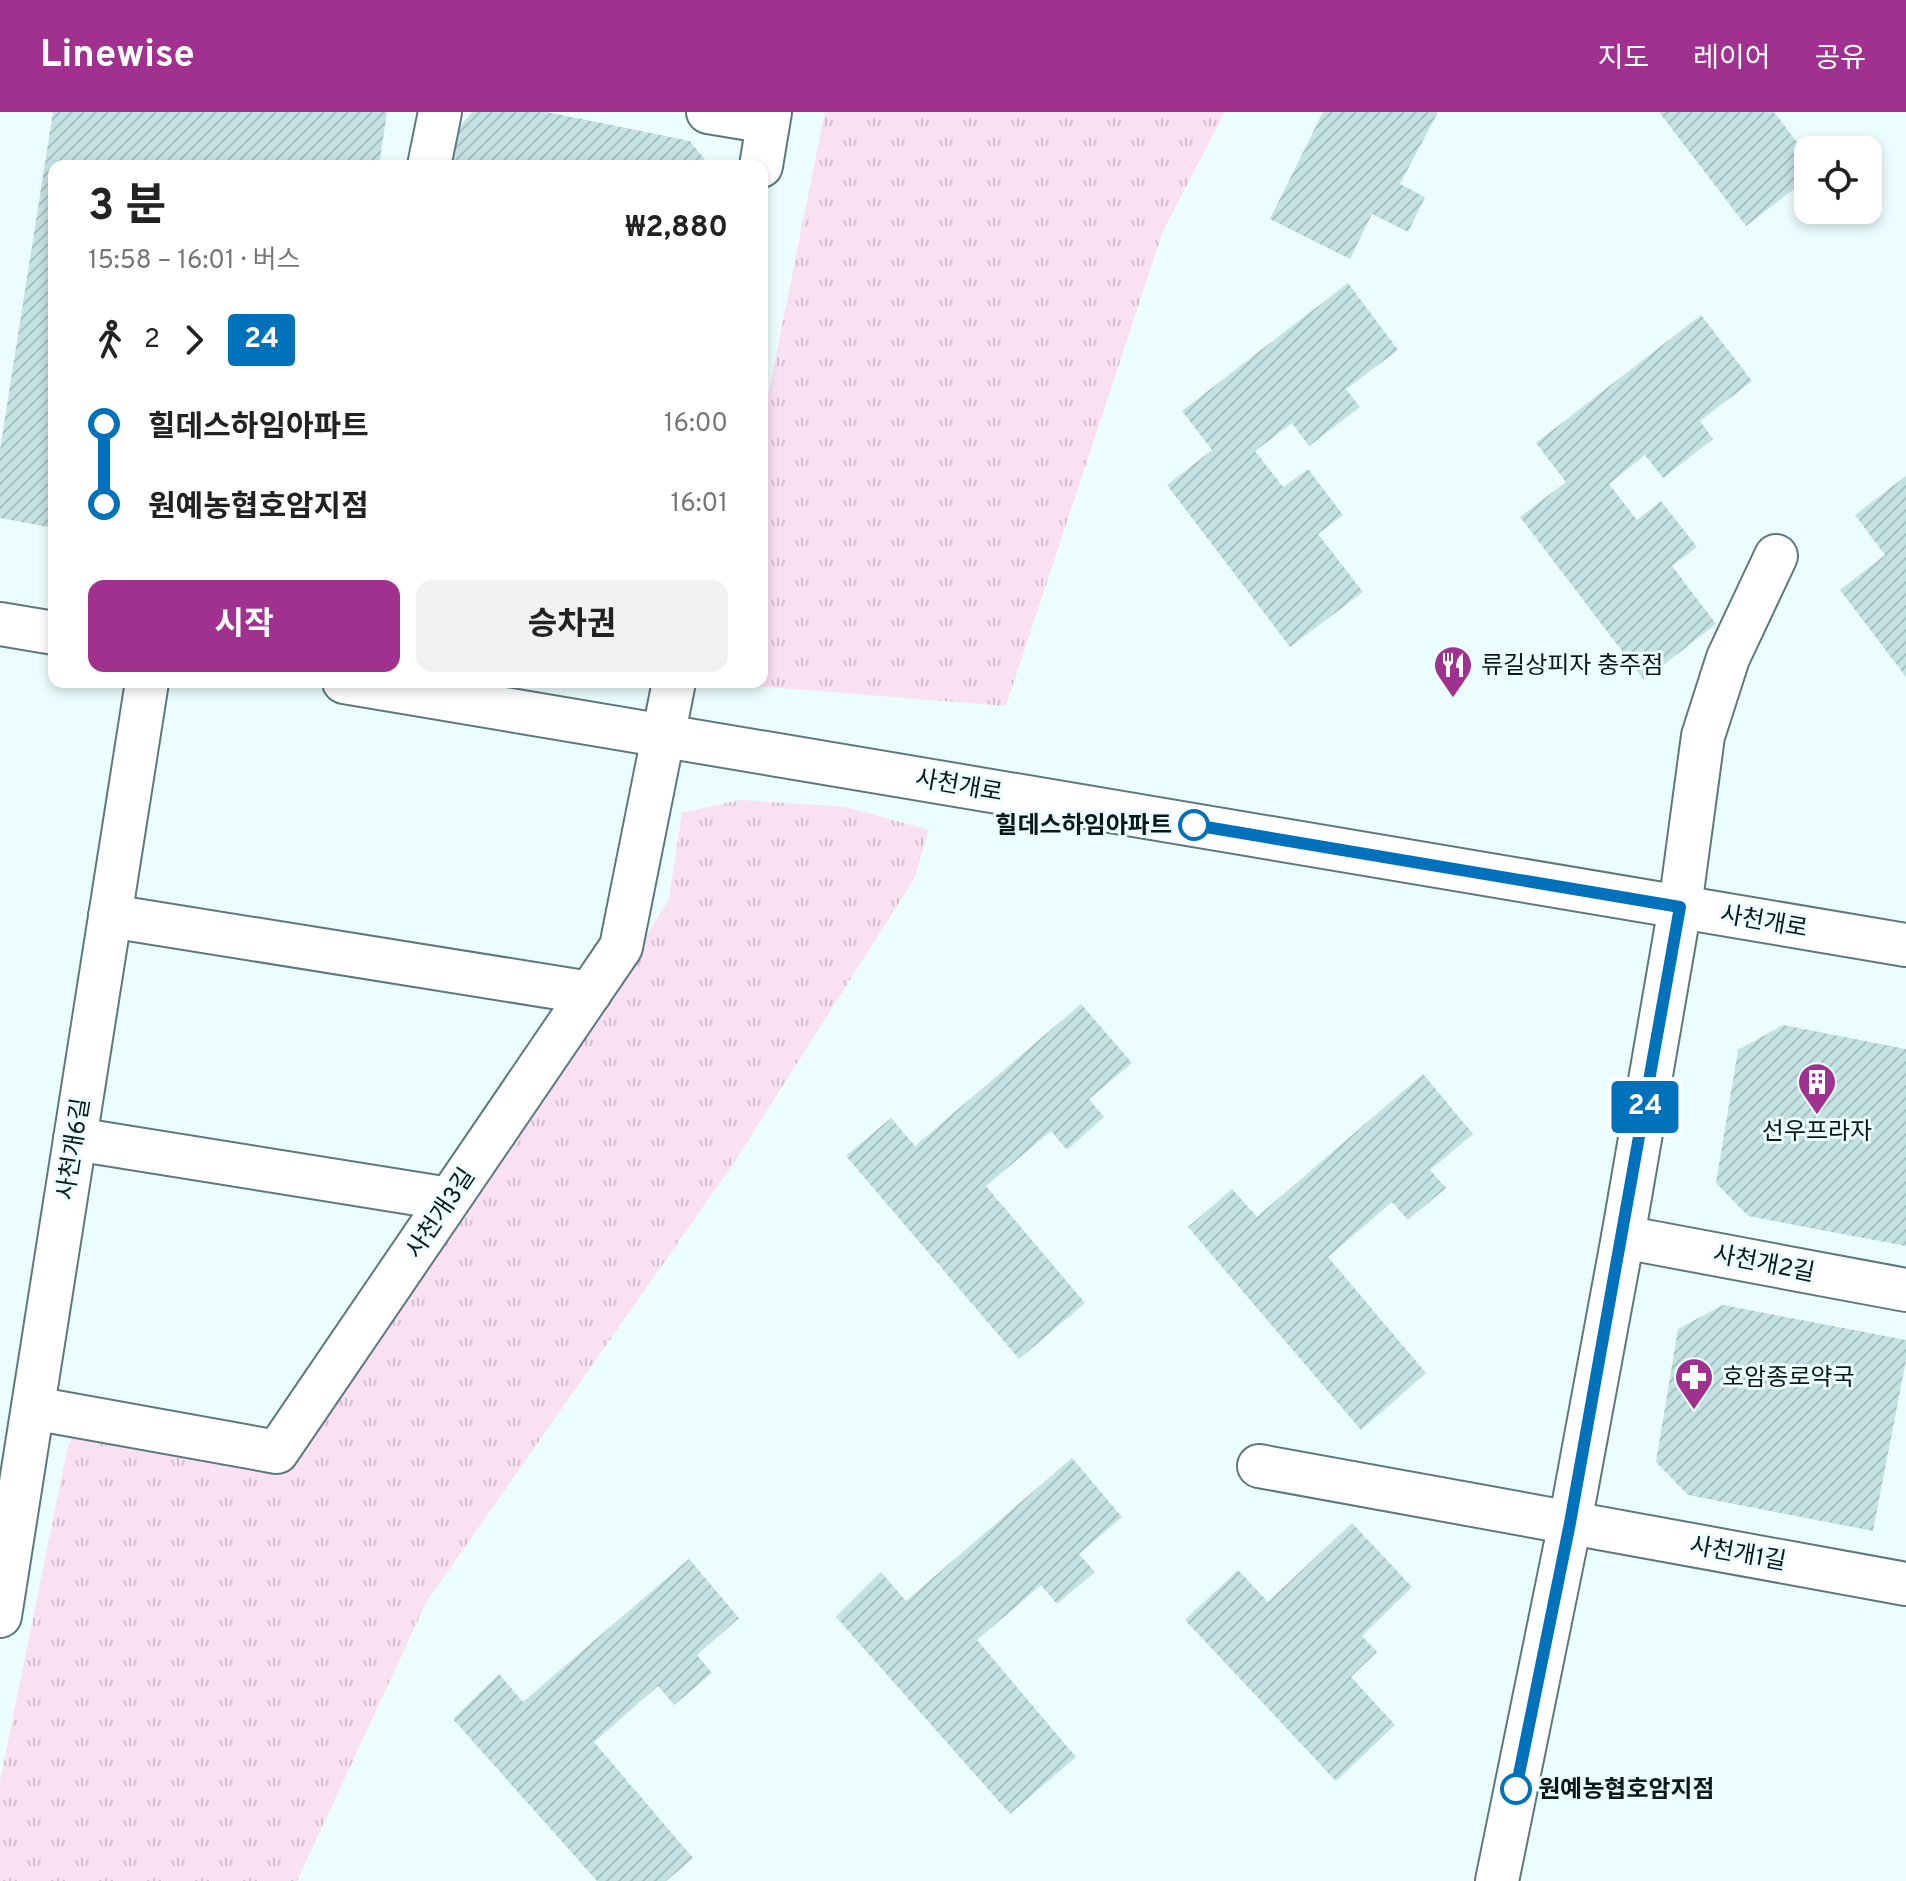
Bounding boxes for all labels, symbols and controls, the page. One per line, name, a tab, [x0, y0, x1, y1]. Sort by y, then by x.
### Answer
text: Linewise	[40, 32, 195, 81]
text: 지도	[1598, 42, 1649, 78]
text: 레이어	[1693, 42, 1770, 78]
text: 공유	[1814, 42, 1866, 78]
map controls	[1794, 136, 1882, 224]
button: locate	[1794, 136, 1882, 224]
text: 3 분	[88, 180, 166, 236]
text: ₩2,880	[625, 210, 728, 247]
text: 15:58 – 16:01 · 버스	[88, 245, 301, 278]
icon: walk	[88, 318, 132, 362]
icon: forward	[172, 318, 216, 362]
text: 24	[244, 322, 279, 358]
text: 2	[144, 324, 160, 357]
text: 16:00	[664, 408, 728, 441]
text: 힐데스하임아파트	[148, 410, 369, 447]
text: 16:01	[671, 488, 728, 521]
text: 원예농협호암지점	[148, 490, 369, 527]
button: 시작	[88, 580, 400, 672]
button: 승차권	[416, 580, 728, 672]
restaurant icon: 류길상피자 충주점	[1432, 644, 1474, 699]
place label: 류길상피자 충주점	[1481, 652, 1663, 682]
street label: 사천개로	[913, 765, 1005, 809]
marker: 힐데스하임아파트	[1179, 810, 1209, 840]
place label: 힐데스하임아파트	[995, 812, 1172, 842]
street label: 사천개로	[1718, 901, 1810, 945]
building icon: 선우프라자	[1796, 1061, 1838, 1116]
line badge: 24	[1609, 1081, 1681, 1133]
text: 24	[1627, 1089, 1663, 1125]
street label: 사천개6길	[52, 1096, 98, 1202]
place label: 선우프라자	[1762, 1118, 1872, 1148]
street label: 사천개3길	[400, 1163, 483, 1265]
street label: 사천개2길	[1710, 1240, 1817, 1290]
pharmacy icon: 호암종로약국	[1673, 1356, 1715, 1411]
place label: 호암종로약국	[1722, 1364, 1854, 1394]
street label: 사천개1길	[1687, 1532, 1788, 1578]
marker: 원예농협호암지점	[1501, 1774, 1531, 1804]
place label: 원예농협호암지점	[1538, 1776, 1715, 1806]

